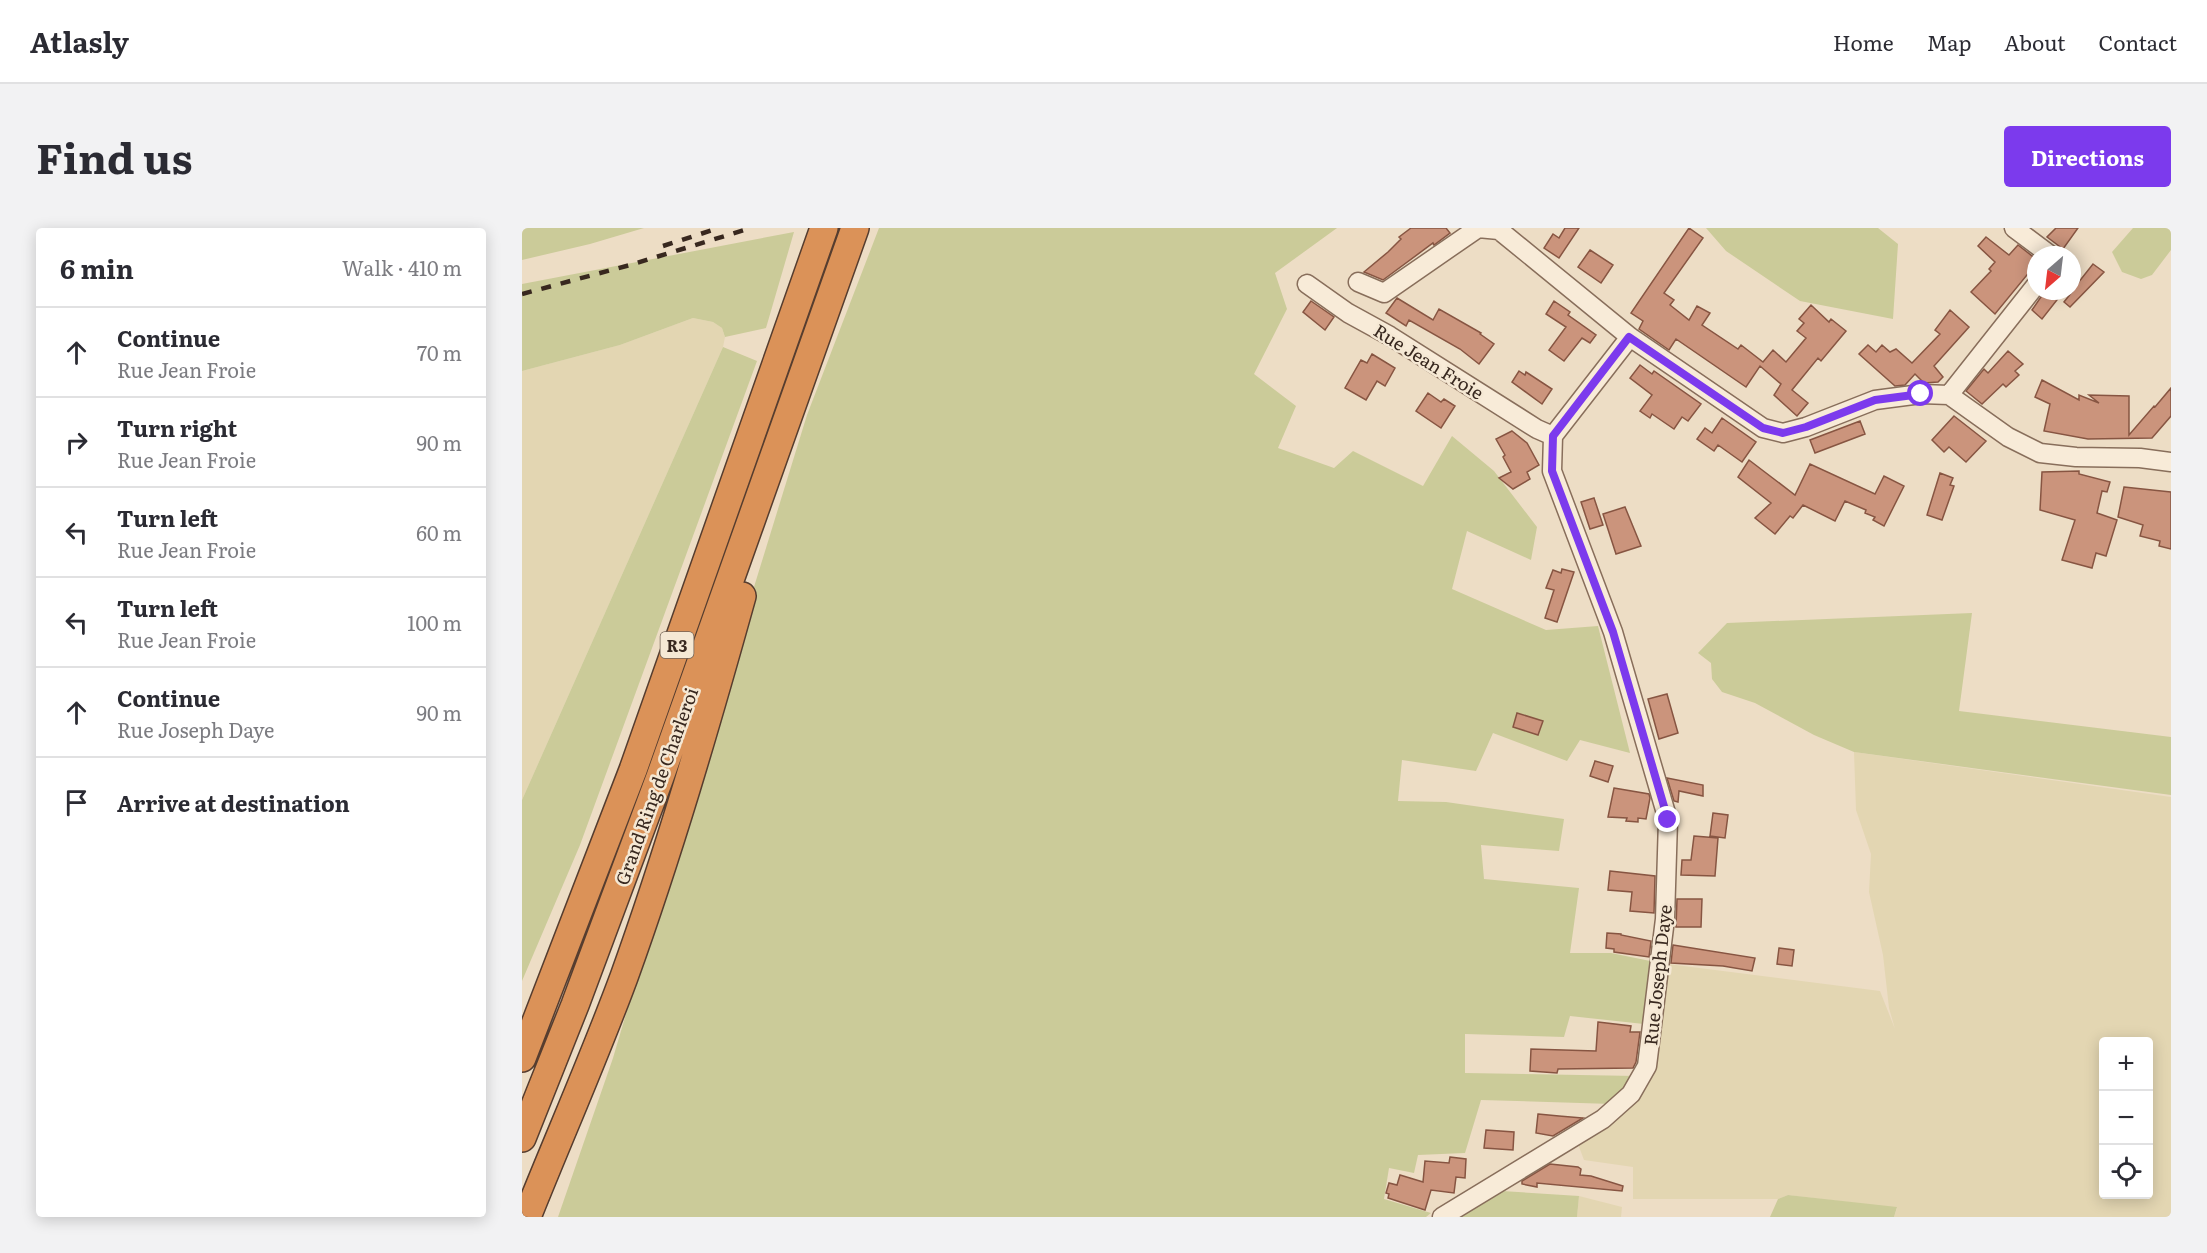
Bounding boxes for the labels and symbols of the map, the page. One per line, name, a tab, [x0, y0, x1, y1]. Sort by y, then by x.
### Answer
north arrow	[2027, 246, 2081, 300]
street label: Rue Jean Froie	[1369, 316, 1489, 406]
route start	[1907, 380, 1933, 406]
road number: R3	[660, 632, 694, 658]
street label: Grand Ring de Charleroi	[608, 684, 704, 888]
route end	[1654, 806, 1680, 832]
street label: Rue Joseph Daye	[1636, 903, 1678, 1047]

